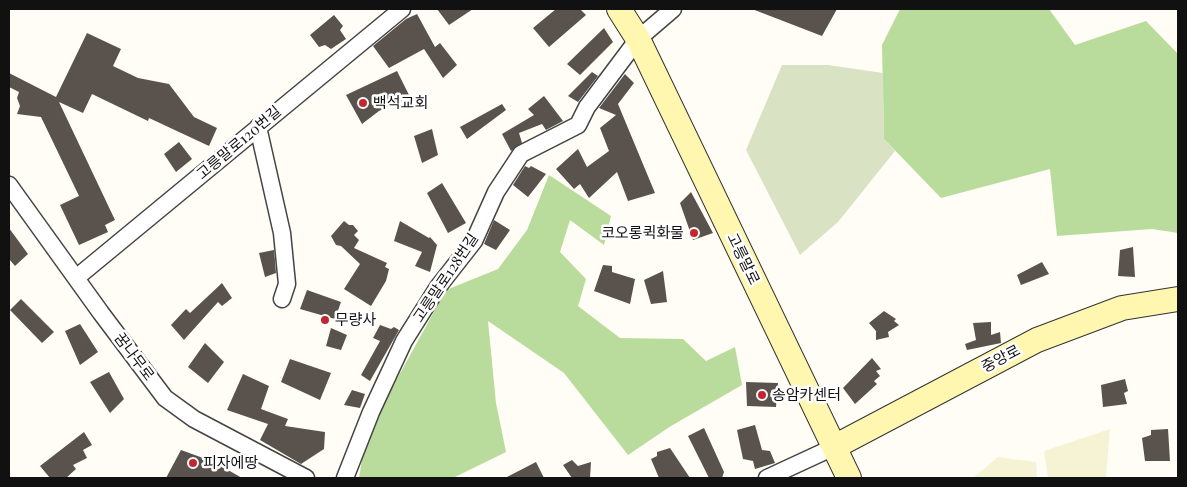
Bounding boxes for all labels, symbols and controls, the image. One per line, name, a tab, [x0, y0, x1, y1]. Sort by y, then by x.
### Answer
place label: 백석교회	[373, 94, 428, 112]
marker: 백석교회	[357, 97, 369, 109]
street label: 고릉말로120번길	[193, 103, 285, 183]
place label: 코오롱퀵화물	[601, 224, 684, 242]
marker: 코오롱퀵화물	[688, 227, 700, 239]
street label: 고릉말로128번길	[410, 230, 482, 326]
street label: 고릉말로	[723, 230, 763, 288]
place label: 무량사	[335, 311, 376, 329]
marker: 무량사	[319, 314, 331, 326]
street label: 꿈나무로	[110, 330, 158, 384]
street label: 중앙로	[978, 341, 1024, 377]
place label: 송암카센터	[772, 386, 841, 404]
marker: 송암카센터	[756, 389, 768, 401]
place label: 피자에땅	[203, 454, 258, 472]
marker: 피자에땅	[187, 457, 199, 469]

